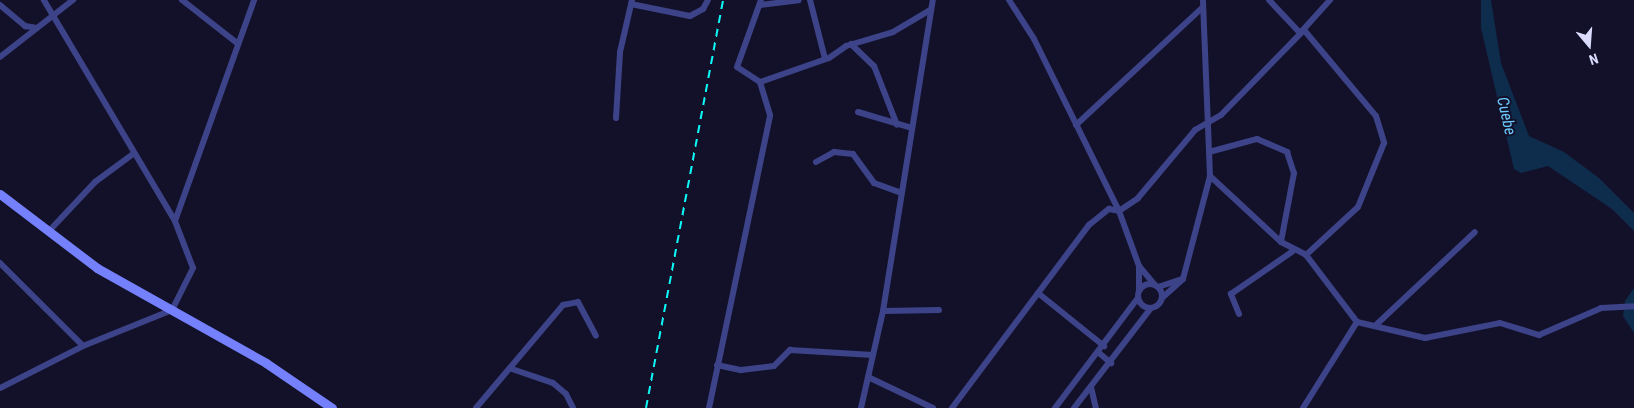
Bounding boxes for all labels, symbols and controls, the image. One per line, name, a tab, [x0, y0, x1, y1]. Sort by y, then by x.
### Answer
north arrow	[1564, 20, 1614, 70]
text: N	[1587, 50, 1600, 68]
water label: Cuebe	[1492, 95, 1520, 137]

